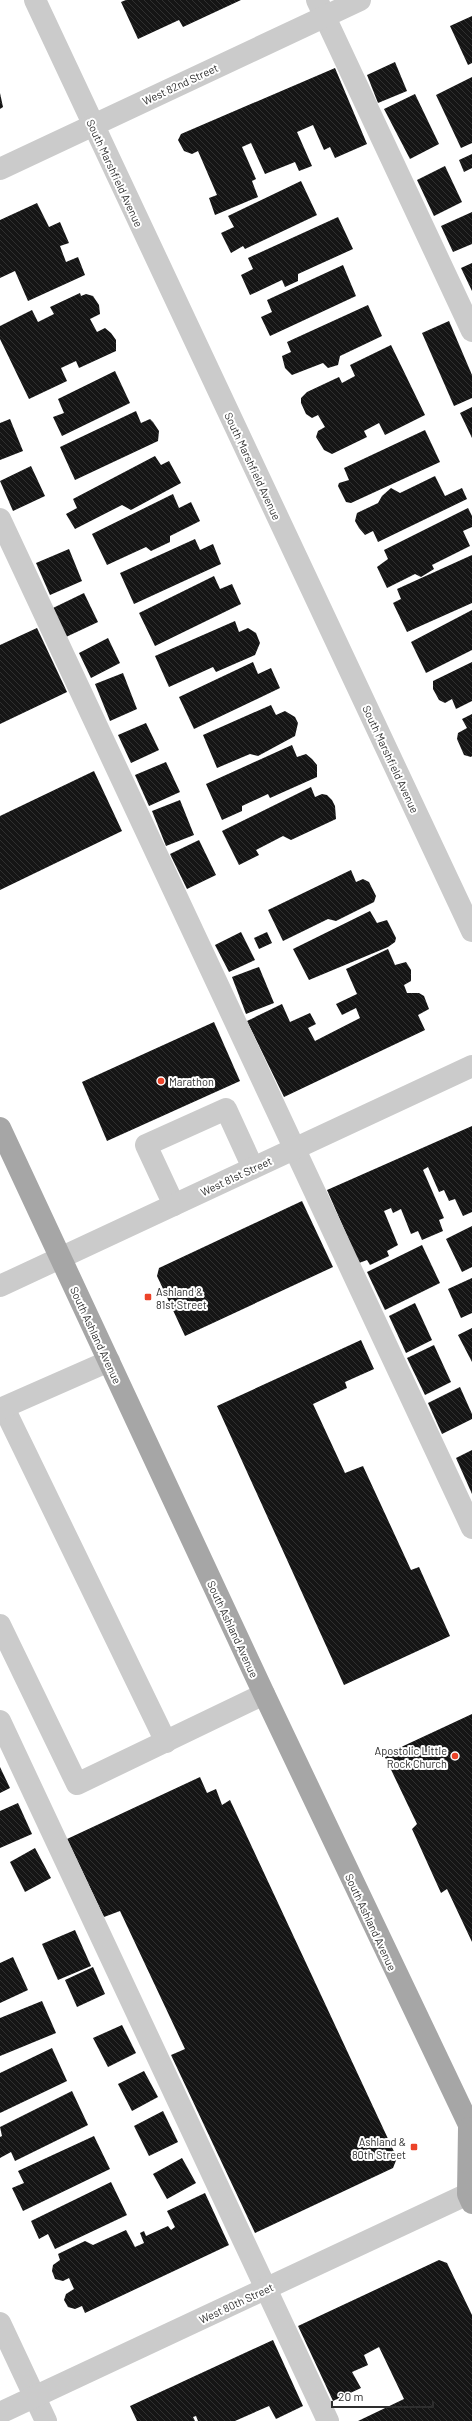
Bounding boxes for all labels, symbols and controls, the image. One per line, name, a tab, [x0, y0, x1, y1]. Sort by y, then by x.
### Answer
street label: West 82nd Street	[140, 61, 220, 107]
street label: South Marshfield Avenue	[84, 117, 146, 229]
street label: South Marshfield Avenue	[222, 410, 284, 522]
street label: South Marshfield Avenue	[360, 703, 422, 815]
place label: Marathon	[169, 1075, 214, 1088]
marker: Marathon	[156, 1076, 166, 1086]
street label: West 81st Street	[198, 1154, 274, 1198]
street label: South Ashland Avenue	[68, 1284, 124, 1386]
place label: Ashland & 81st Street	[156, 1285, 207, 1311]
marker: Ashland & 81st Street	[143, 1292, 153, 1302]
street label: South Ashland Avenue	[205, 1578, 261, 1680]
place label: Apostolic Little Rock Church	[375, 1744, 447, 1770]
marker: Apostolic Little Rock Church	[450, 1751, 460, 1761]
street label: South Ashland Avenue	[343, 1871, 399, 1973]
place label: Ashland & 80th Street	[352, 2135, 406, 2161]
marker: Ashland & 80th Street	[409, 2142, 419, 2152]
street label: West 80th Street	[197, 2280, 275, 2326]
scale bar	[332, 2383, 433, 2409]
text: 20 m	[338, 2389, 364, 2403]

